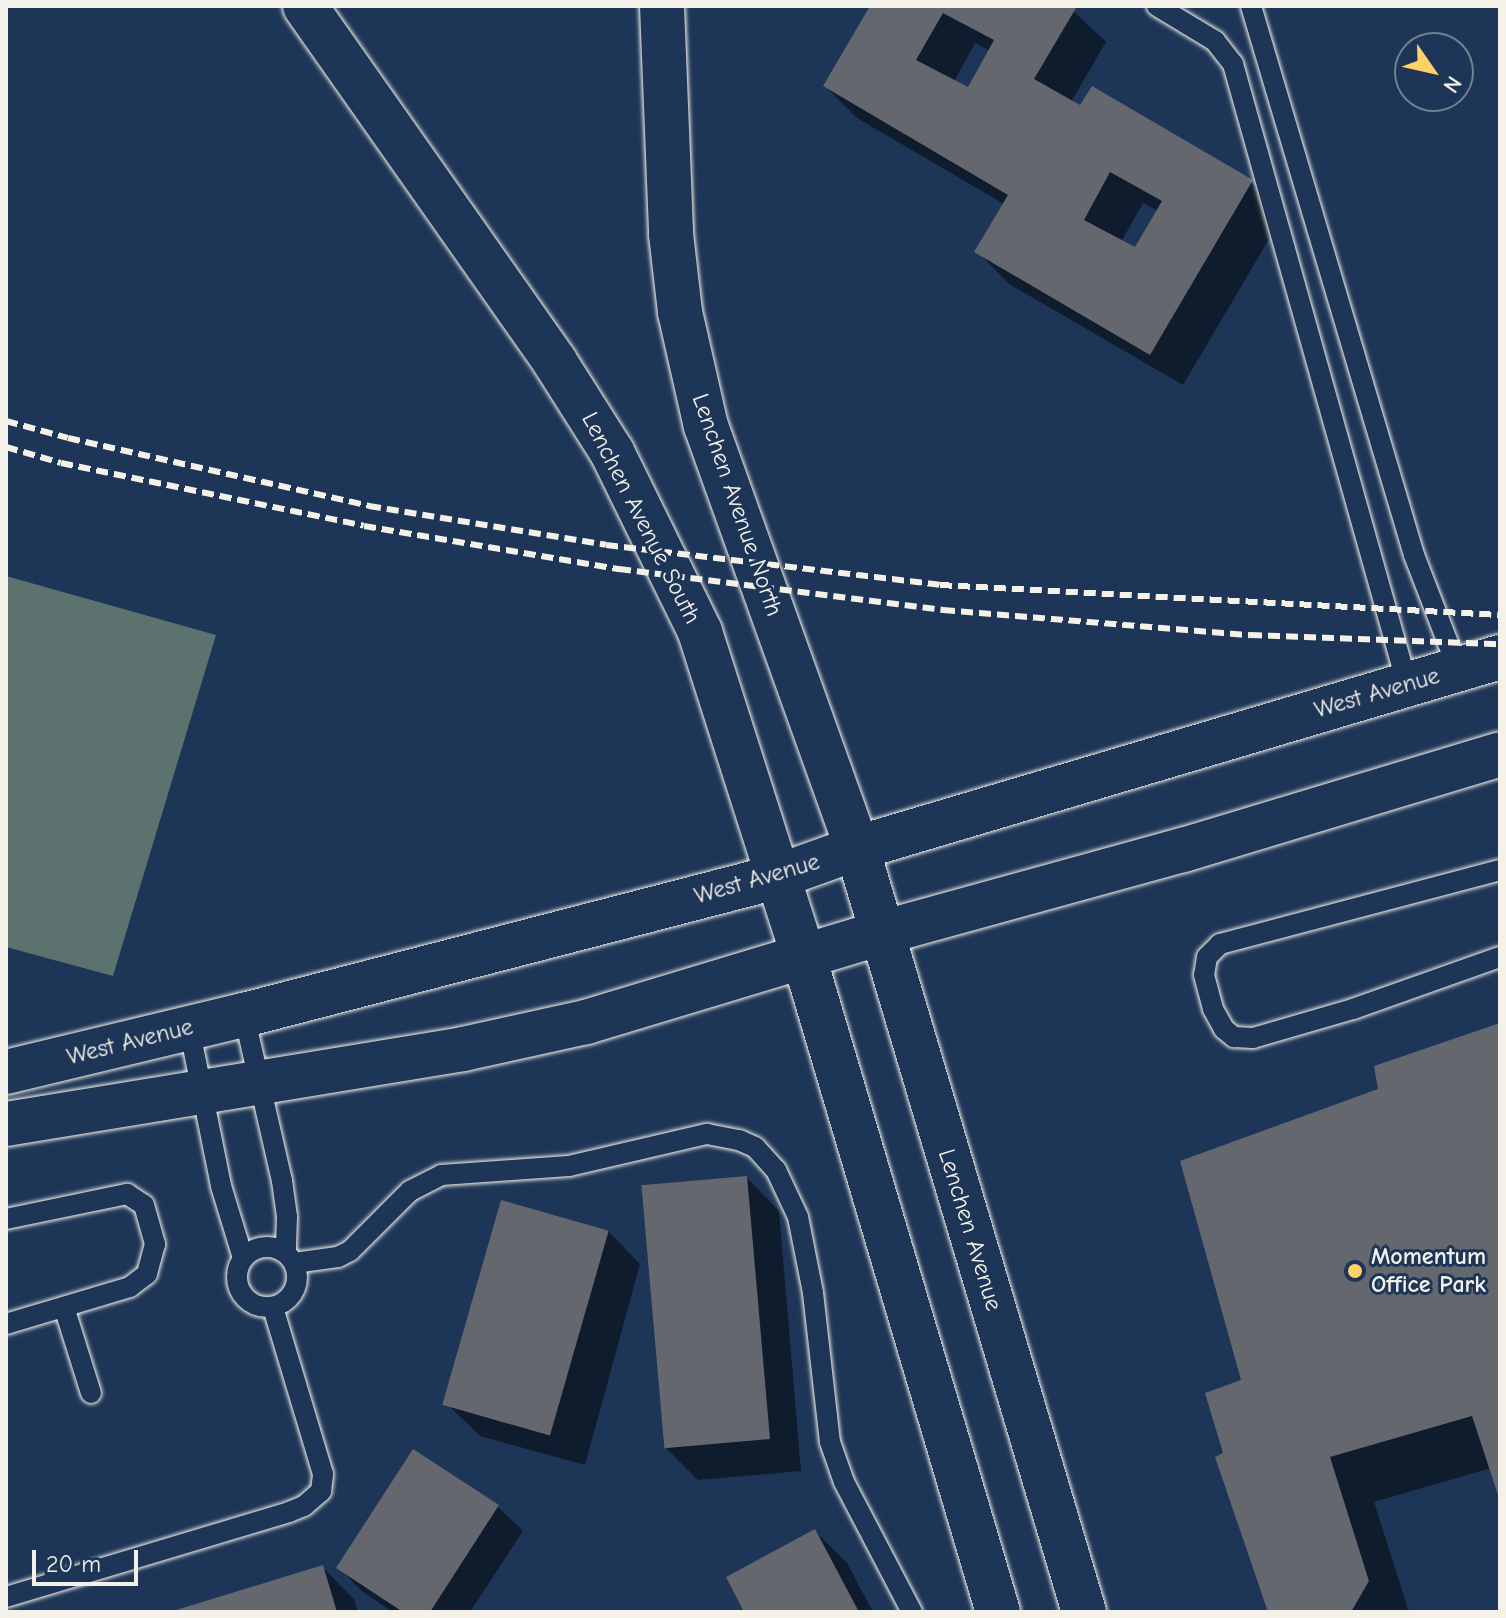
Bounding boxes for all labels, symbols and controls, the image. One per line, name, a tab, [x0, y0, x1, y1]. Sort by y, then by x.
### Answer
north arrow	[1394, 32, 1474, 112]
text: N	[1437, 71, 1467, 98]
street label: Lenchen Avenue North	[685, 390, 789, 620]
street label: Lenchen Avenue South	[575, 407, 707, 629]
street label: West Avenue	[1311, 661, 1443, 725]
street label: West Avenue	[691, 847, 823, 911]
street label: West Avenue	[64, 1012, 196, 1072]
street label: Lenchen Avenue	[932, 1146, 1008, 1314]
place label: Momentum Office Park	[1371, 1243, 1486, 1299]
marker: Momentum Office Park	[1346, 1262, 1364, 1280]
scale bar	[36, 1534, 142, 1584]
text: 20 m	[46, 1550, 101, 1578]

